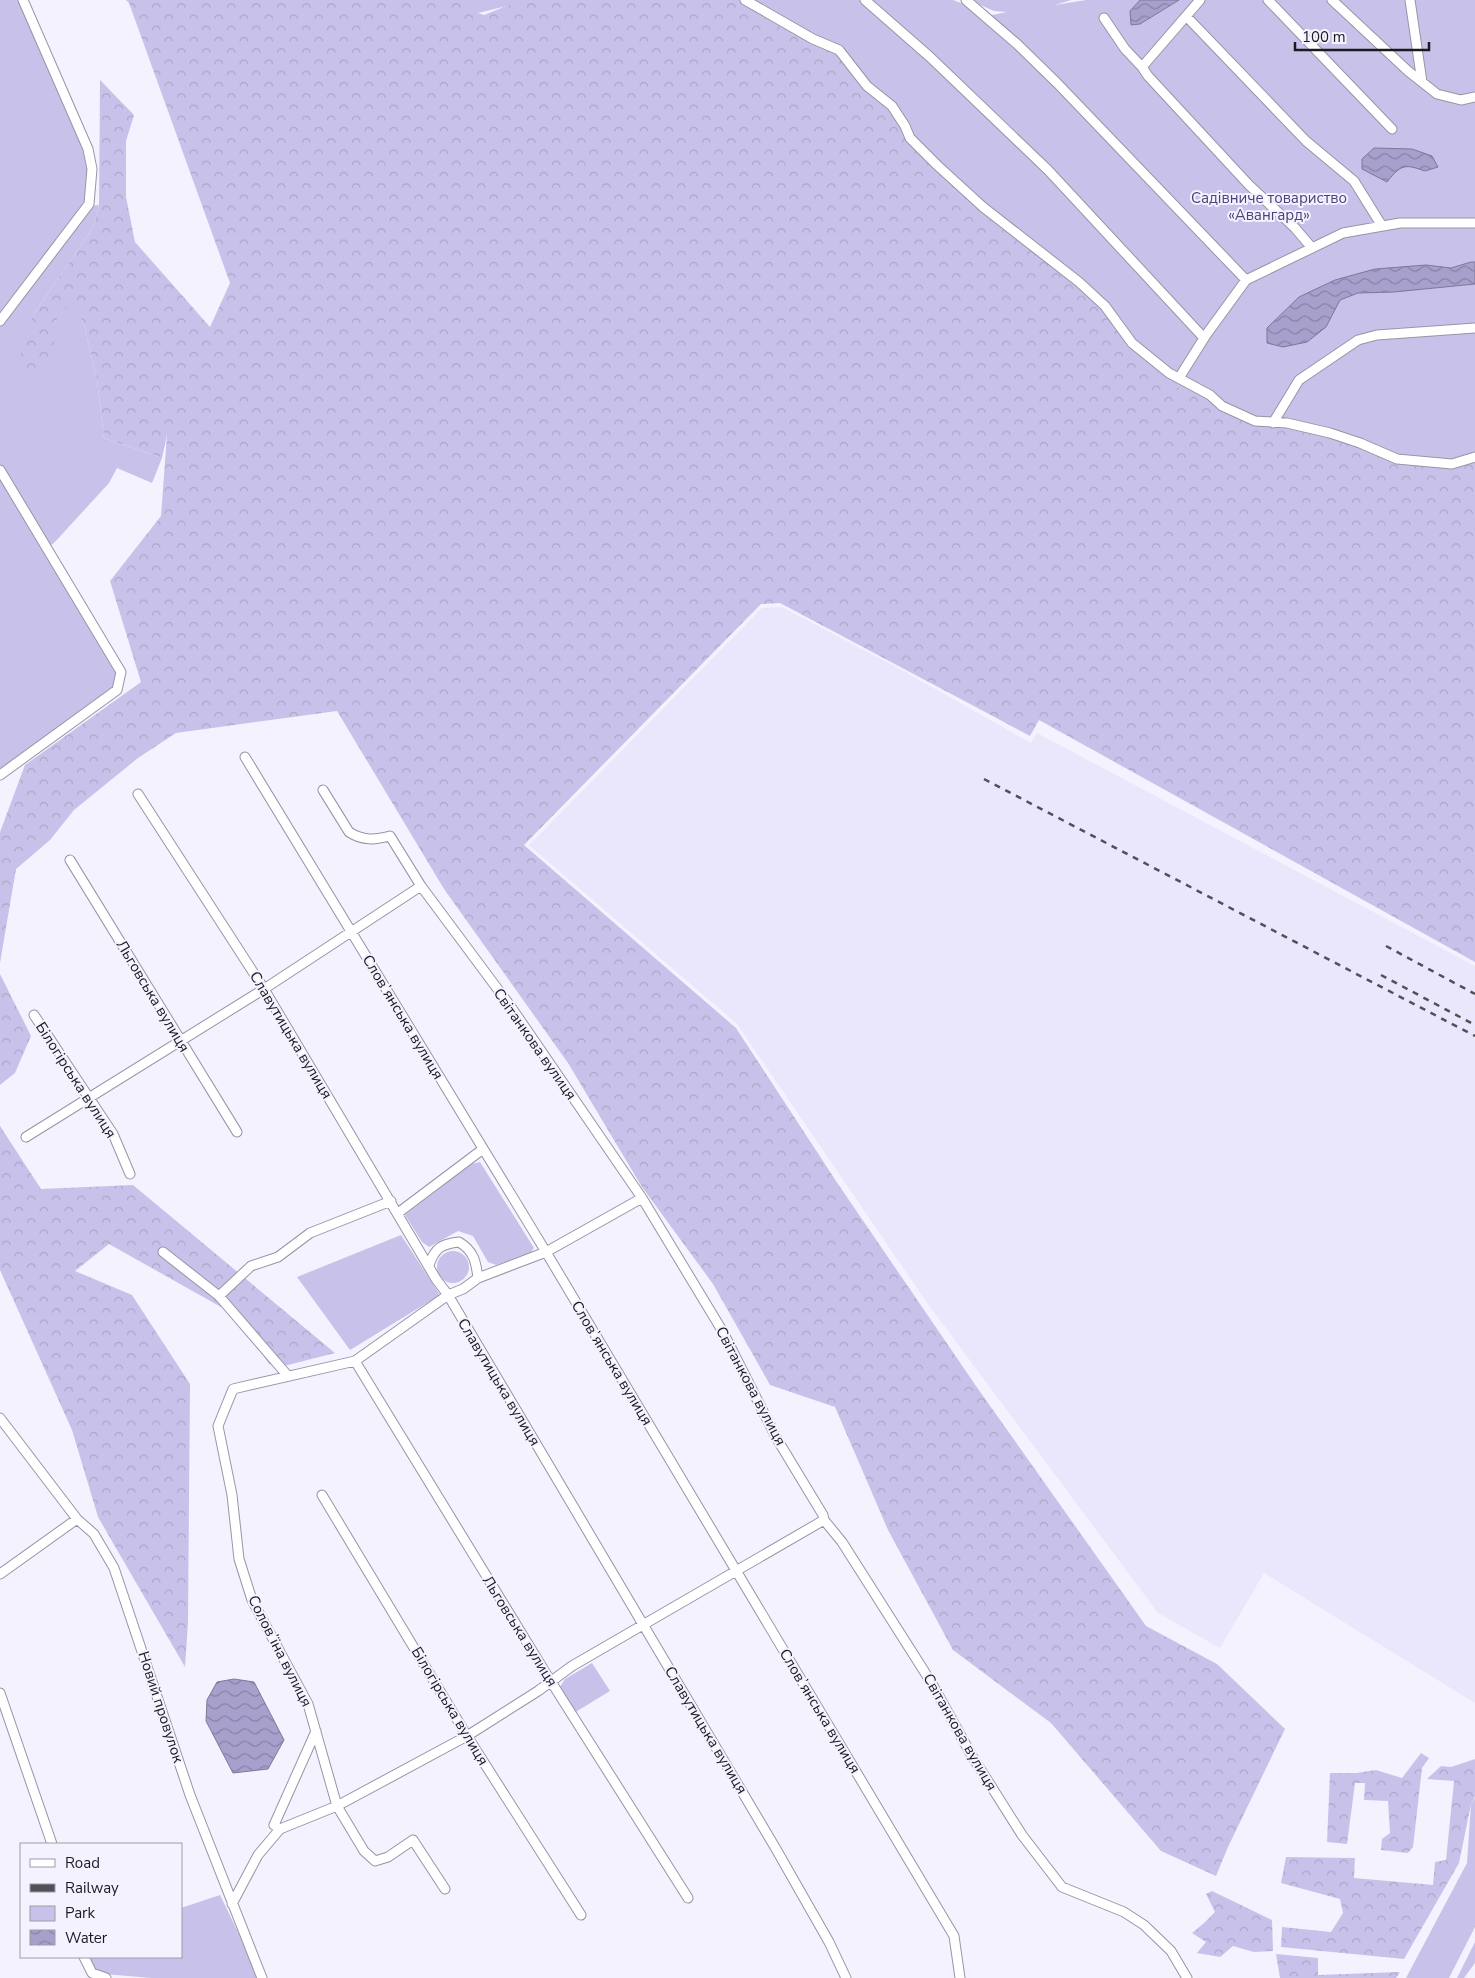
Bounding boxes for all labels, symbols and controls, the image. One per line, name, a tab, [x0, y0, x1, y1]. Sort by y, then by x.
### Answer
scale bar	[1295, 20, 1429, 52]
text: 100 m	[1302, 27, 1346, 47]
park label: Садівниче товариство «Авангард»	[1191, 188, 1347, 225]
street label: Льговська вулиця	[112, 936, 194, 1056]
street label: Словʼянська вулиця	[358, 951, 448, 1083]
street label: Славутицька вулиця	[245, 968, 337, 1102]
street label: Світанкова вулиця	[489, 984, 581, 1104]
street label: Білогірська вулиця	[31, 1018, 121, 1142]
street label: Словʼянська вулиця	[567, 1297, 657, 1429]
street label: Славутицька вулиця	[453, 1315, 545, 1449]
street label: Світанкова вулиця	[711, 1323, 791, 1449]
street label: Льговська вулиця	[478, 1572, 562, 1690]
street label: Соловʼїна вулиця	[243, 1592, 317, 1710]
street label: Білогірська вулиця	[407, 1643, 493, 1769]
street label: Словʼянська вулиця	[775, 1645, 865, 1777]
street label: Новий провулок	[134, 1649, 189, 1765]
street label: Славутицька вулиця	[660, 1663, 752, 1797]
street label: Світанкова вулиця	[918, 1670, 1002, 1794]
legend	[20, 1843, 182, 1958]
text: Road	[65, 1853, 100, 1873]
text: Railway	[65, 1878, 119, 1898]
text: Park	[65, 1903, 95, 1923]
text: Water	[65, 1928, 108, 1948]

